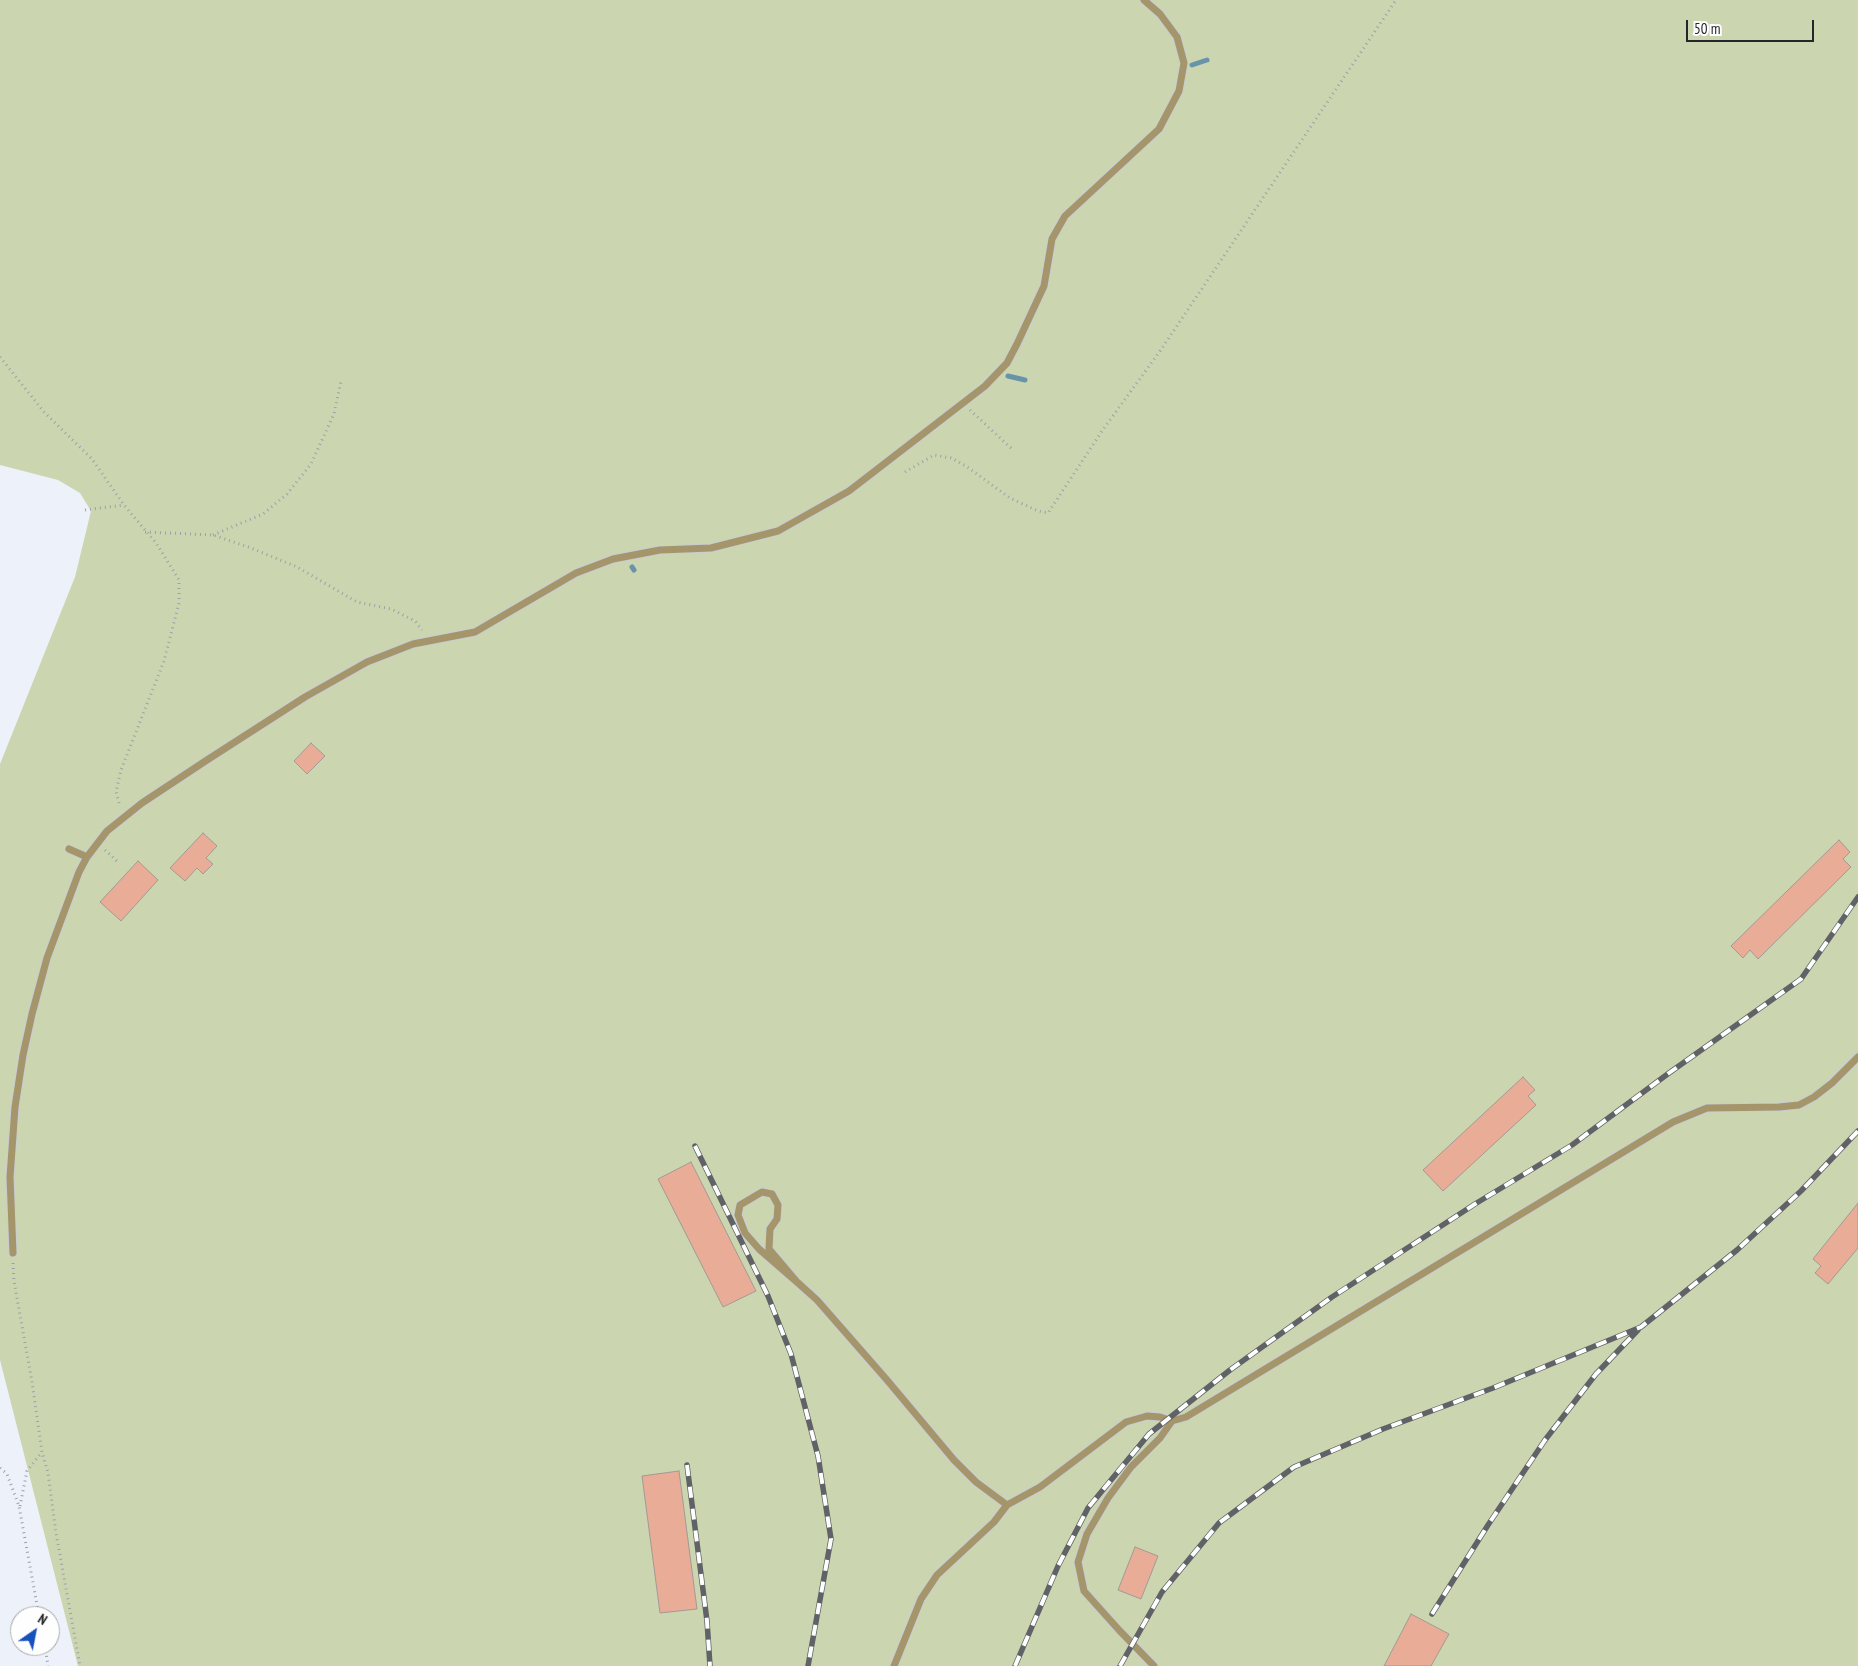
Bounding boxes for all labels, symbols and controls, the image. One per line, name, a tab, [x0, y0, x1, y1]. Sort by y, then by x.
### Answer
scale bar	[1688, 10, 1816, 42]
text: 50 m	[1694, 19, 1720, 38]
north arrow	[10, 1606, 60, 1656]
text: N	[35, 1610, 51, 1629]

